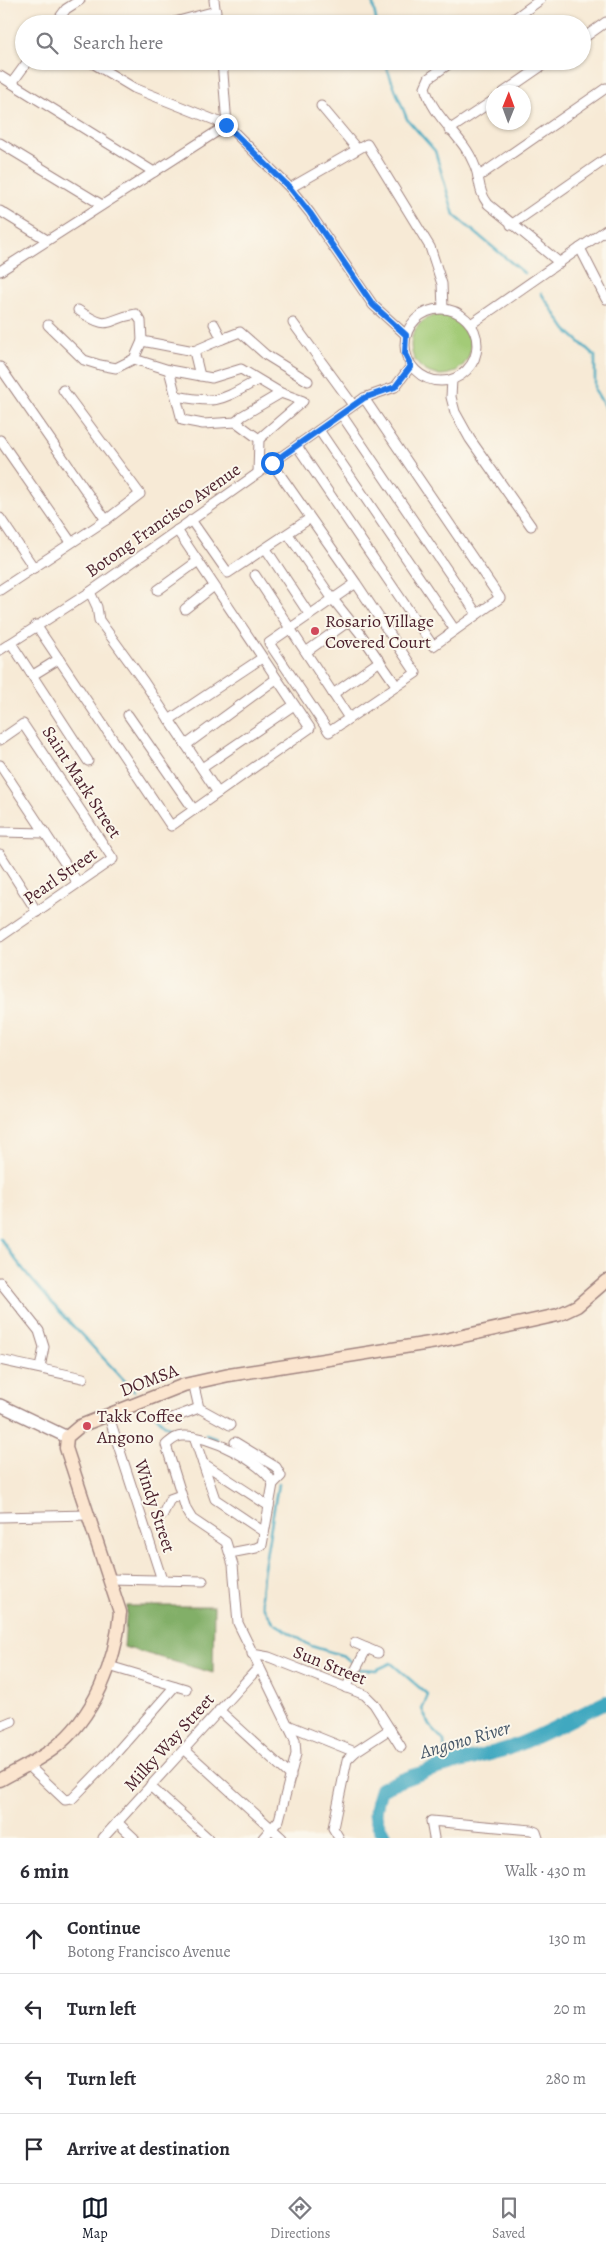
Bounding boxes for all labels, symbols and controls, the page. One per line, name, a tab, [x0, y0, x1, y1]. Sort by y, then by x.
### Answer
search box	[15, 15, 591, 70]
icon: search	[33, 29, 61, 57]
text: Search here	[73, 30, 163, 56]
north arrow	[486, 85, 531, 130]
route end	[215, 114, 238, 137]
route start	[261, 452, 284, 475]
street label: Botong Francisco Avenue	[81, 457, 245, 583]
place label: Rosario Village Covered Court	[325, 609, 434, 654]
marker: Rosario Village Covered Court	[309, 625, 321, 637]
street label: Saint Mark Street	[37, 721, 127, 843]
street label: Pearl Street	[18, 842, 102, 910]
street label: DOMSA	[116, 1358, 182, 1402]
place label: Takk Coffee Angono	[96, 1404, 183, 1449]
marker: Takk Coffee Angono	[81, 1420, 93, 1432]
street label: Windy Street	[128, 1455, 181, 1556]
street label: Sun Street	[290, 1639, 370, 1691]
street label: Milky Way Street	[118, 1688, 220, 1796]
water label: Angono River	[416, 1714, 515, 1766]
text: 6 min	[20, 1857, 69, 1885]
text: Walk · 430 m	[505, 1860, 586, 1882]
text: Continue	[67, 1915, 141, 1941]
icon: ahead	[20, 1925, 48, 1953]
text: 130 m	[549, 1928, 586, 1950]
text: Botong Francisco Avenue	[67, 1941, 231, 1963]
icon: left	[20, 1995, 48, 2023]
text: Turn left	[67, 1996, 136, 2022]
text: 20 m	[553, 1998, 586, 2020]
icon: left	[20, 2065, 48, 2093]
text: Turn left	[67, 2066, 136, 2092]
text: 280 m	[546, 2068, 586, 2090]
icon: arrive	[20, 2135, 48, 2163]
text: Arrive at destination	[67, 2136, 230, 2162]
tab: Map	[81, 2194, 109, 2243]
tab: Directions	[270, 2194, 330, 2243]
tab: Saved	[492, 2194, 525, 2243]

